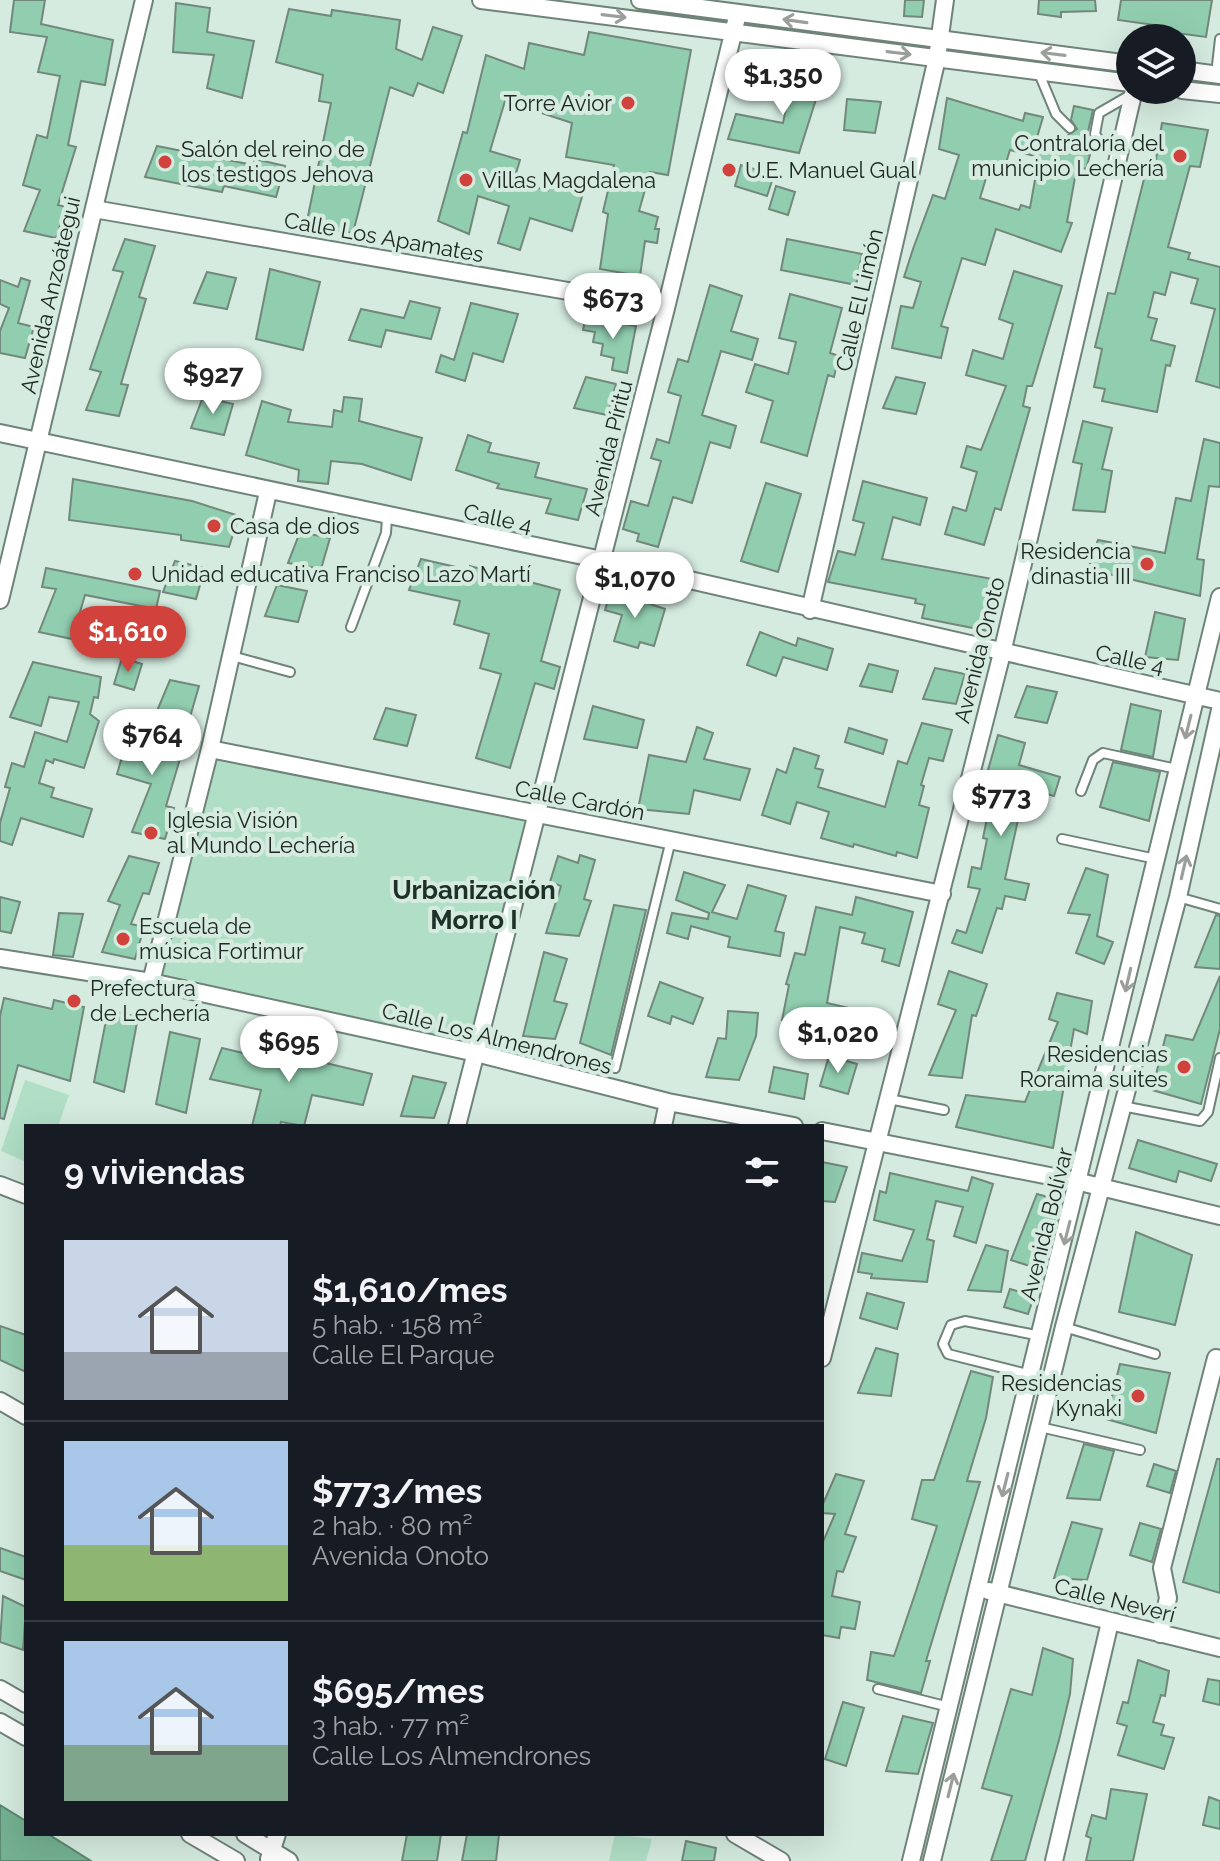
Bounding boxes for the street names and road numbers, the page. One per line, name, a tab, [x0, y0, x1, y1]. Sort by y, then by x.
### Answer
street label: Avenida Anzoátegui	[15, 194, 85, 396]
street label: Calle Los Apamates	[282, 207, 486, 267]
street label: Calle El Limón	[830, 226, 888, 374]
street label: Avenida Píritu	[579, 378, 637, 518]
street label: Calle 4	[461, 498, 535, 538]
street label: Avenida Onoto	[948, 574, 1010, 726]
street label: Calle 4	[1093, 639, 1167, 679]
street label: Calle Cardón	[513, 775, 647, 825]
street label: Calle Los Almendrones	[379, 997, 615, 1079]
street label: Avenida Bolívar	[1014, 1144, 1078, 1303]
street label: Calle Neverí	[1052, 1572, 1178, 1628]

